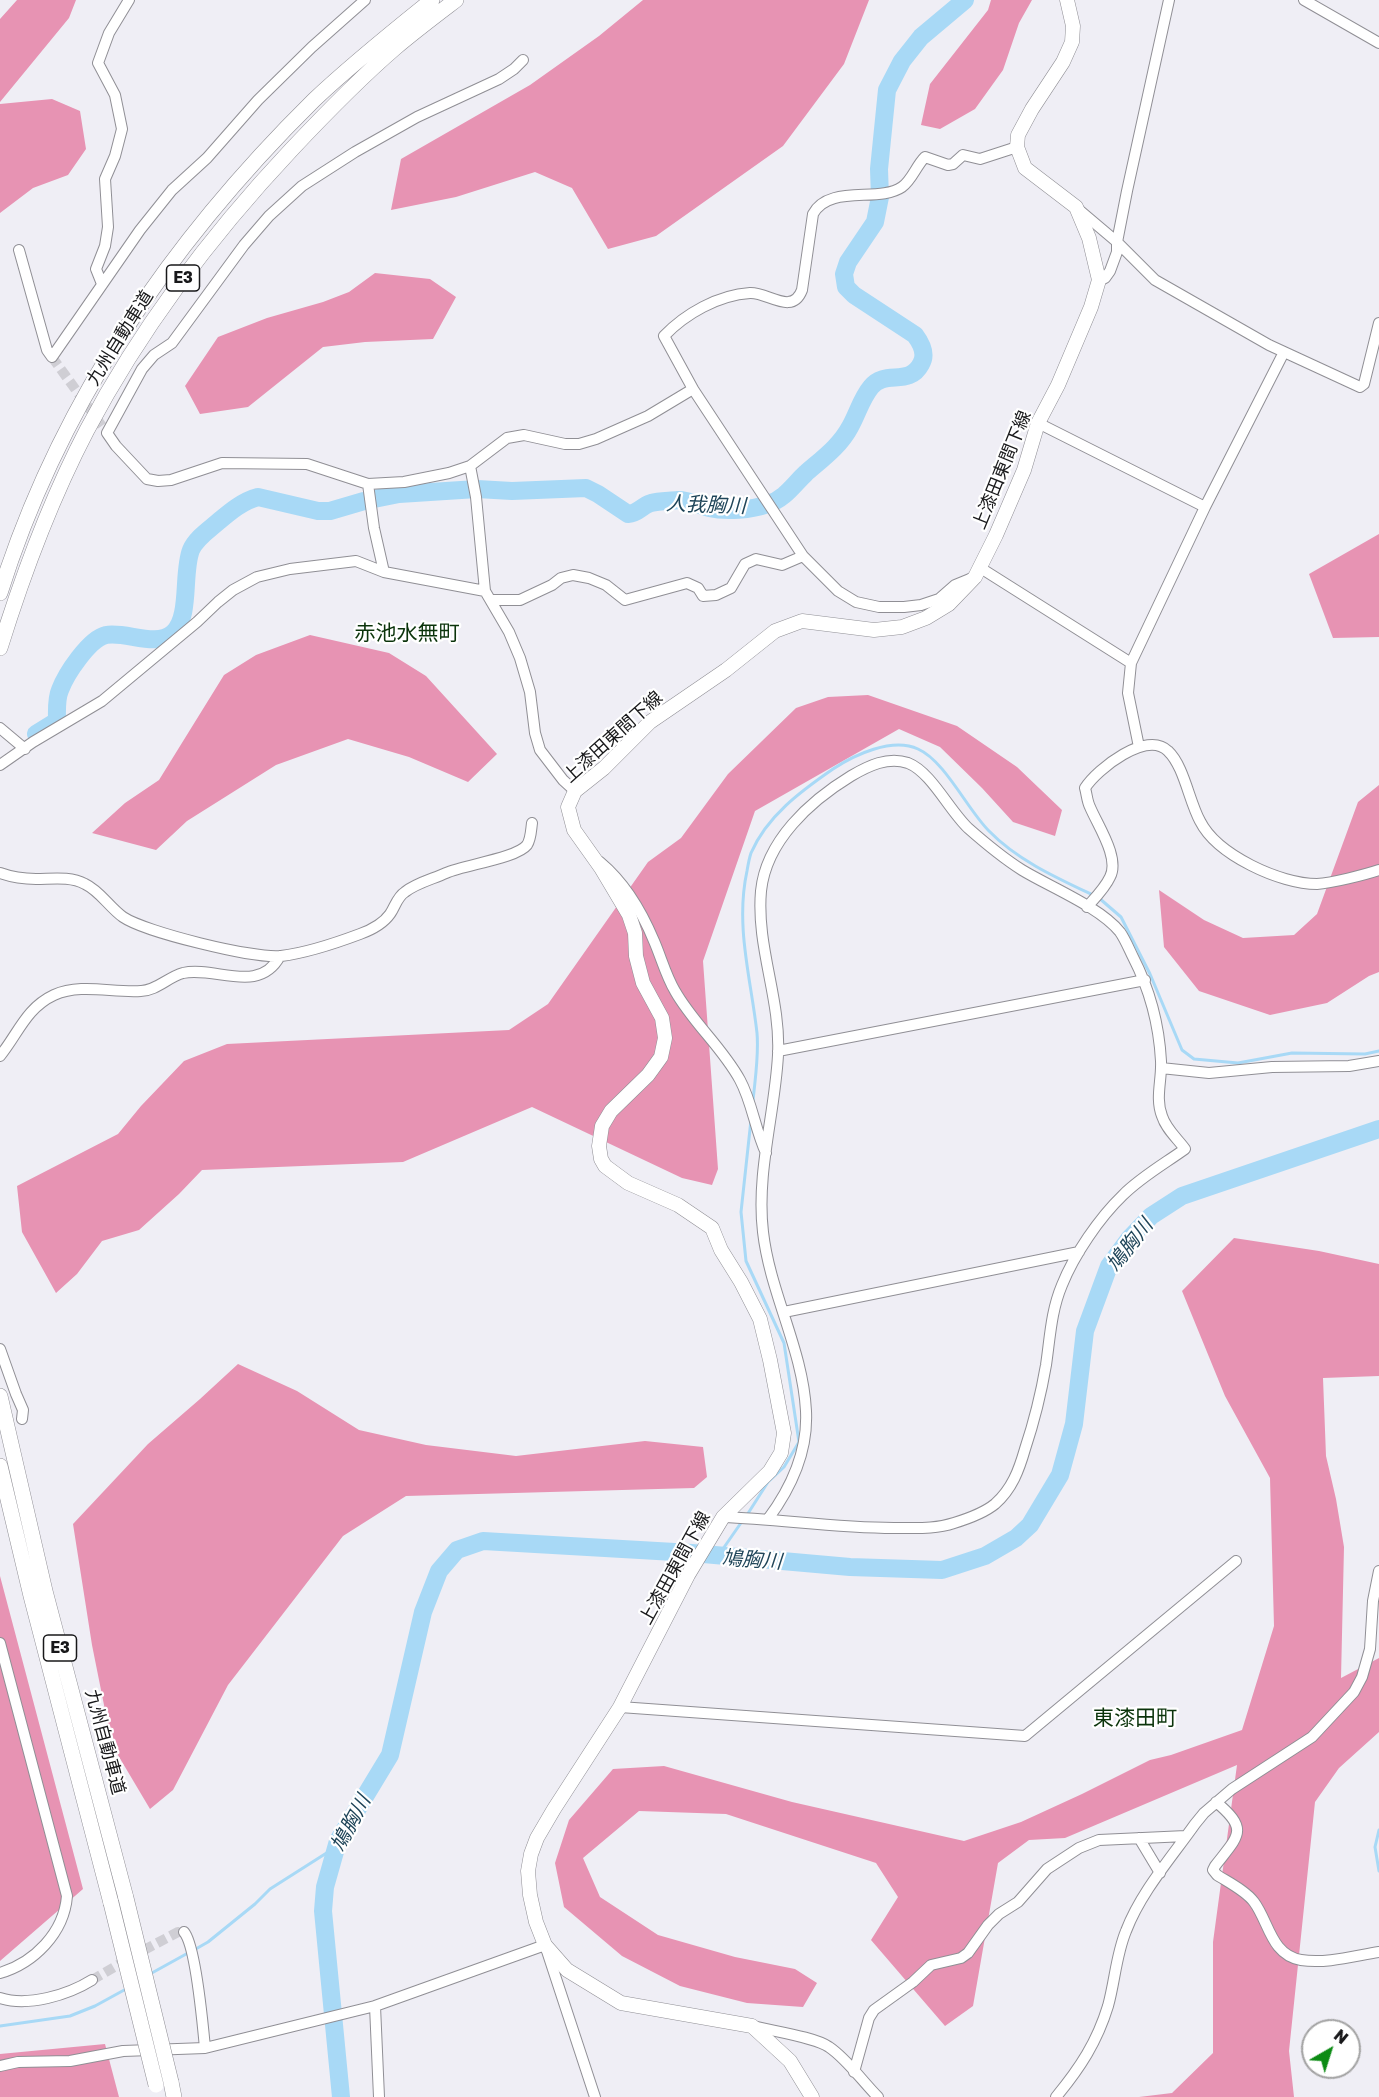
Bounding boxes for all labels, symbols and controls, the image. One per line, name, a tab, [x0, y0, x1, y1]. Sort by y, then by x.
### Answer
road number: E3	[166, 265, 200, 291]
street label: 九州自動車道	[82, 286, 158, 390]
street label: 上漆田東間下線	[968, 408, 1036, 532]
water label: 人我胸川	[666, 492, 746, 518]
district label: 赤池水無町	[355, 620, 459, 646]
street label: 上漆田東間下線	[559, 687, 667, 787]
water label: 鳩胸川	[1102, 1214, 1158, 1276]
street label: 上漆田東間下線	[635, 1508, 715, 1628]
water label: 鳩胸川	[721, 1546, 783, 1574]
road number: E3	[44, 1635, 76, 1661]
street label: 九州自動車道	[81, 1687, 129, 1797]
district label: 東漆田町	[1093, 1705, 1177, 1731]
water label: 鳩胸川	[326, 1791, 376, 1855]
north arrow	[1301, 2019, 1361, 2079]
text: N	[1330, 2025, 1352, 2048]

